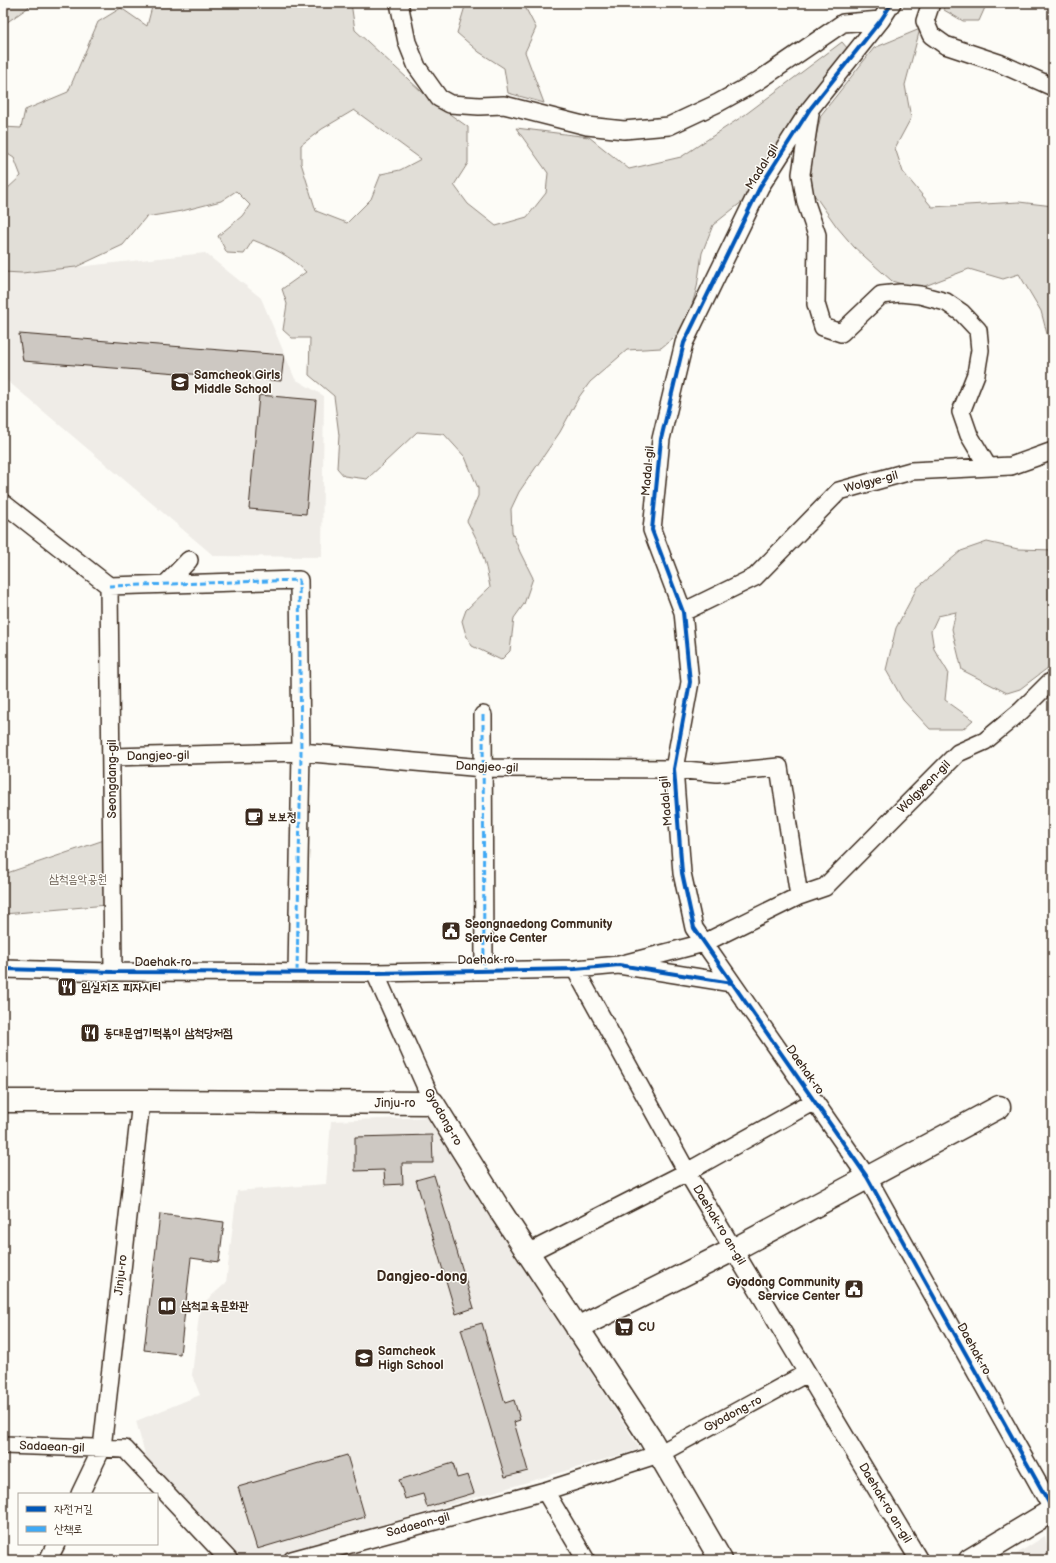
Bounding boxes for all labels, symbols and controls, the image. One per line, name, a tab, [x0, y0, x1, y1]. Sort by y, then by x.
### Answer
street label: Madal-gil	[742, 142, 782, 192]
place label: Samcheok Girls Middle School	[194, 368, 280, 397]
school or university icon: Samcheok Girls Middle School	[169, 371, 191, 393]
street label: Madal-gil	[638, 445, 658, 497]
street label: Wolgye-gil	[842, 468, 900, 496]
street label: Seongdang-gil	[105, 739, 120, 819]
street label: Dangjeo-gil	[127, 748, 189, 764]
street label: Wolgyean-gil	[894, 757, 954, 817]
street label: Dangjeo-gil	[455, 758, 519, 776]
street label: Madal-gil	[656, 775, 676, 827]
cafe icon: 보보정	[243, 806, 265, 828]
place label: 보보정	[268, 810, 297, 825]
park label: 삼척음악공원	[49, 872, 107, 887]
place label: Seongnaedong Community Service Center	[465, 917, 613, 946]
public building icon: Seongnaedong Community Service Center	[440, 920, 462, 942]
street label: Daehak-ro	[457, 952, 515, 968]
street label: Daehak-ro	[134, 955, 192, 970]
restaurant icon: 임실치즈 피자시티	[56, 976, 78, 998]
place label: 임실치즈 피자시티	[81, 980, 162, 995]
restaurant icon: 동대문엽기떡볶이 삼척당저점	[79, 1022, 101, 1044]
place label: 동대문엽기떡볶이 삼척당저점	[104, 1026, 233, 1041]
street label: Daehak-ro	[782, 1042, 828, 1098]
street label: Gyodong-ro	[421, 1086, 465, 1148]
street label: Jinju-ro	[375, 1096, 416, 1111]
street label: Daehak-ro an-gil	[689, 1182, 749, 1268]
street label: Jinju-ro	[111, 1254, 131, 1296]
district label: Dangjeo-dong	[377, 1268, 468, 1285]
place label: Gyodong Community Service Center	[727, 1275, 840, 1304]
public building icon: Gyodong Community Service Center	[843, 1278, 865, 1300]
library icon: 삼척교육문화관	[156, 1295, 178, 1317]
place label: 삼척교육문화관	[181, 1299, 249, 1314]
supermarket icon: CU	[613, 1316, 635, 1338]
place label: CU	[638, 1320, 655, 1335]
street label: Daehak-ro	[954, 1320, 994, 1378]
place label: Samcheok High School	[378, 1344, 444, 1373]
school or university icon: Samcheok High School	[353, 1347, 375, 1369]
street label: Gyodong-ro	[701, 1392, 765, 1436]
street label: Sadaean-gil	[19, 1438, 85, 1456]
street label: Daehak-ro an-gil	[855, 1460, 915, 1546]
legend	[18, 1493, 158, 1545]
text: 자전거길	[54, 1502, 93, 1517]
street label: Sadaean-gil	[385, 1509, 451, 1541]
text: 산책로	[54, 1522, 83, 1537]

